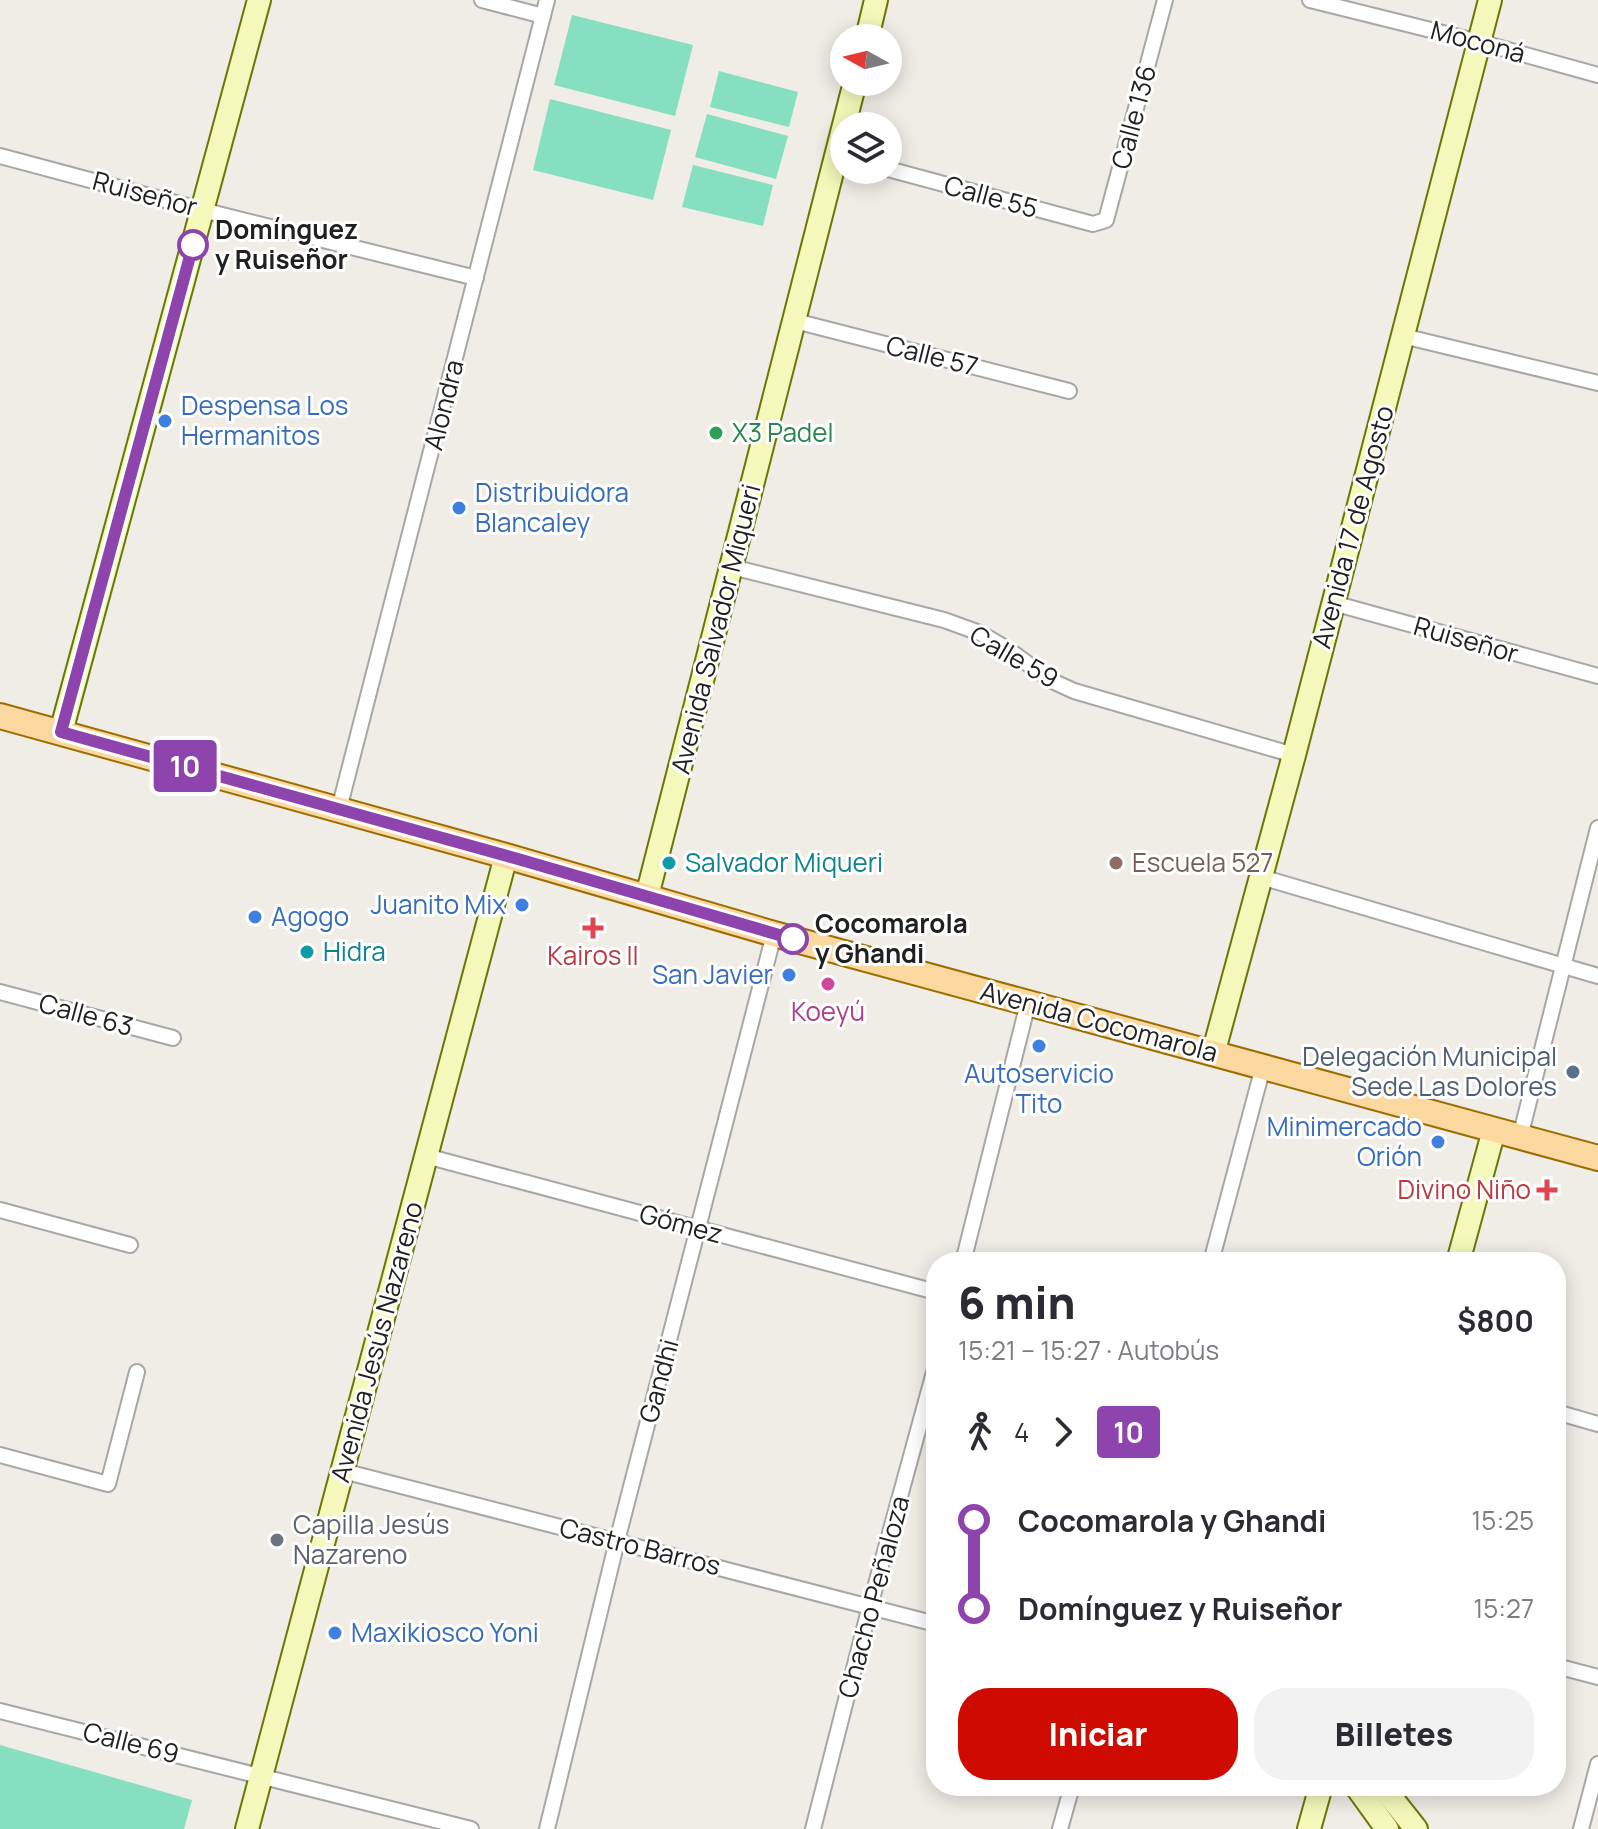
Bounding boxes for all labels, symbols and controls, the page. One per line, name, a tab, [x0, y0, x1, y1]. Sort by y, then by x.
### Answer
street label: Moconá	[1427, 11, 1530, 71]
north arrow	[830, 24, 902, 96]
map controls	[830, 24, 902, 184]
street label: Calle 136	[1102, 61, 1164, 173]
button: layers	[830, 112, 902, 184]
street label: Ruiseñor	[89, 162, 202, 224]
street label: Calle 55	[940, 166, 1042, 226]
place label: Domínguez y Ruiseñor	[215, 211, 358, 277]
marker: Domínguez y Ruiseñor	[178, 230, 208, 260]
street label: Calle 57	[882, 326, 982, 384]
street label: Alondra	[414, 356, 472, 454]
place label: Despensa Los Hermanitos	[181, 387, 348, 453]
street label: Avenida 17 de Agosto	[1302, 401, 1402, 652]
marker: Despensa Los Hermanitos	[156, 412, 174, 430]
place label: X3 Padel	[732, 414, 834, 450]
marker: X3 Padel	[707, 424, 725, 442]
place label: Distribuidora Blancaley	[475, 474, 629, 540]
street label: Avenida Salvador Miqueri	[662, 480, 769, 778]
marker: Distribuidora Blancaley	[450, 499, 468, 517]
street label: Ruiseñor	[1410, 607, 1523, 671]
street label: Calle 59	[964, 616, 1065, 696]
line badge: 10	[149, 740, 221, 792]
text: 10	[170, 747, 200, 785]
place label: Salvador Miqueri	[685, 844, 883, 880]
place label: Escuela 527	[1132, 844, 1273, 880]
marker: Salvador Miqueri	[660, 854, 678, 872]
marker: Escuela 527	[1107, 854, 1125, 872]
place label: Juanito Mix	[370, 886, 506, 922]
marker: Juanito Mix	[513, 896, 531, 914]
place label: Agogo	[271, 898, 349, 934]
place label: Cocomarola y Ghandi	[815, 905, 968, 971]
marker: Agogo	[246, 908, 264, 926]
marker: Kairos II	[584, 919, 602, 937]
marker: Cocomarola y Ghandi	[778, 924, 808, 954]
place label: Hidra	[323, 933, 386, 969]
place label: Kairos II	[547, 937, 639, 973]
marker: Hidra	[298, 943, 316, 961]
place label: San Javier	[652, 956, 773, 992]
marker: San Javier	[780, 966, 798, 984]
street label: Avenida Cocomarola	[977, 972, 1222, 1070]
marker: Koeyú	[819, 975, 837, 993]
street label: Calle 63	[35, 984, 137, 1044]
place label: Koeyú	[791, 993, 865, 1029]
marker: Autoservicio Tito	[1030, 1037, 1048, 1055]
place label: Delegación Municipal Sede Las Dolores	[1302, 1038, 1557, 1104]
place label: Autoservicio Tito	[964, 1055, 1114, 1121]
marker: Delegación Municipal Sede Las Dolores	[1564, 1063, 1582, 1081]
place label: Minimercado Orión	[1267, 1108, 1422, 1174]
marker: Minimercado Orión	[1429, 1133, 1447, 1151]
place label: Divino Niño	[1398, 1171, 1531, 1207]
marker: Divino Niño	[1538, 1181, 1556, 1199]
street label: Gómez	[636, 1195, 727, 1251]
street label: Avenida Jesús Nazareno	[321, 1197, 431, 1486]
text: 6 min	[958, 1272, 1075, 1332]
text: $800	[1457, 1300, 1534, 1341]
text: 15:21 – 15:27 · Autobús	[958, 1332, 1219, 1368]
street label: Gandhi	[630, 1335, 686, 1426]
icon: walk	[958, 1410, 1002, 1454]
icon: forward	[1041, 1410, 1085, 1454]
text: 10	[1113, 1413, 1144, 1451]
text: 4	[1014, 1414, 1029, 1450]
street label: Chacho Peñaloza	[829, 1492, 917, 1702]
text: Cocomarola y Ghandi	[1018, 1500, 1326, 1541]
text: 15:25	[1471, 1502, 1534, 1538]
place label: Capilla Jesús Nazareno	[293, 1506, 449, 1572]
street label: Castro Barros	[556, 1509, 724, 1583]
marker: Capilla Jesús Nazareno	[268, 1531, 286, 1549]
text: Domínguez y Ruiseñor	[1018, 1588, 1342, 1629]
text: 15:27	[1473, 1590, 1534, 1626]
place label: Maxikiosco Yoni	[351, 1614, 539, 1650]
marker: Maxikiosco Yoni	[326, 1624, 344, 1642]
button: Iniciar	[958, 1688, 1238, 1780]
button: Billetes	[1254, 1688, 1534, 1780]
street label: Calle 69	[80, 1713, 183, 1771]

